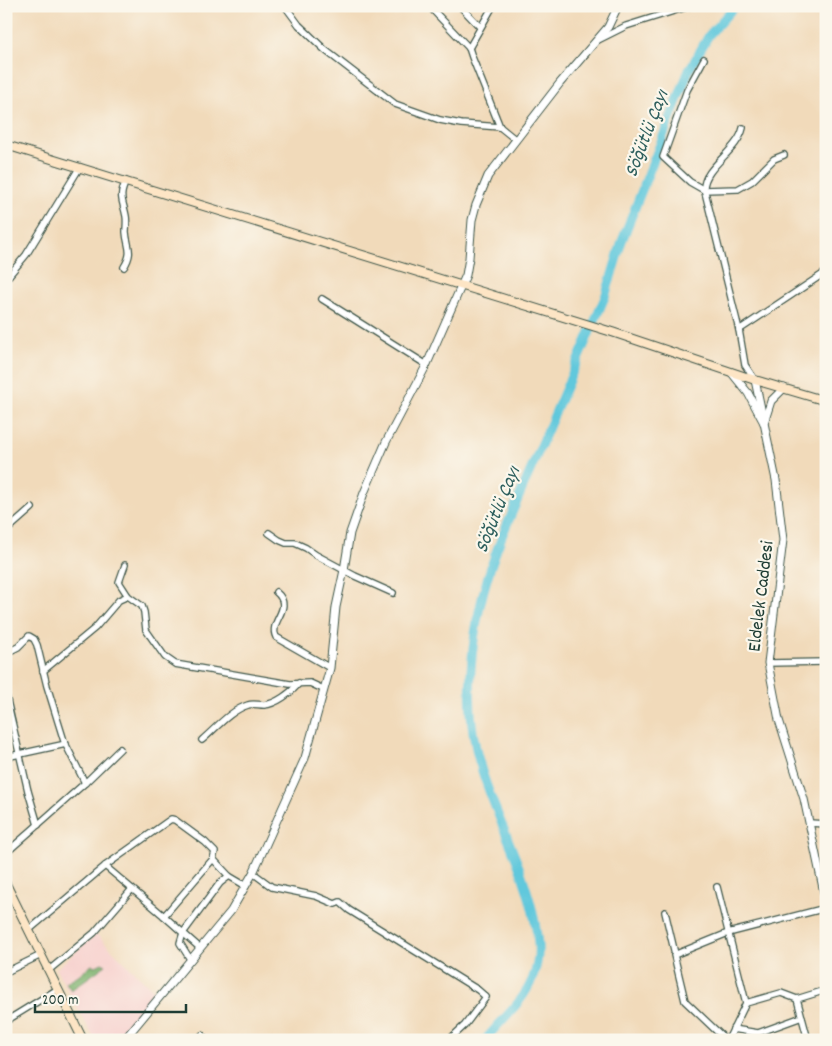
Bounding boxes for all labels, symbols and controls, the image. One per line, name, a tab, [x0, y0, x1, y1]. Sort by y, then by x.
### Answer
water label: Söğütlü Çayı	[618, 85, 678, 182]
water label: Söğütlü Çayı	[469, 462, 529, 558]
street label: Eldelek Caddesi	[742, 539, 783, 653]
scale bar	[35, 981, 186, 1013]
text: 200 m	[42, 990, 79, 1012]

